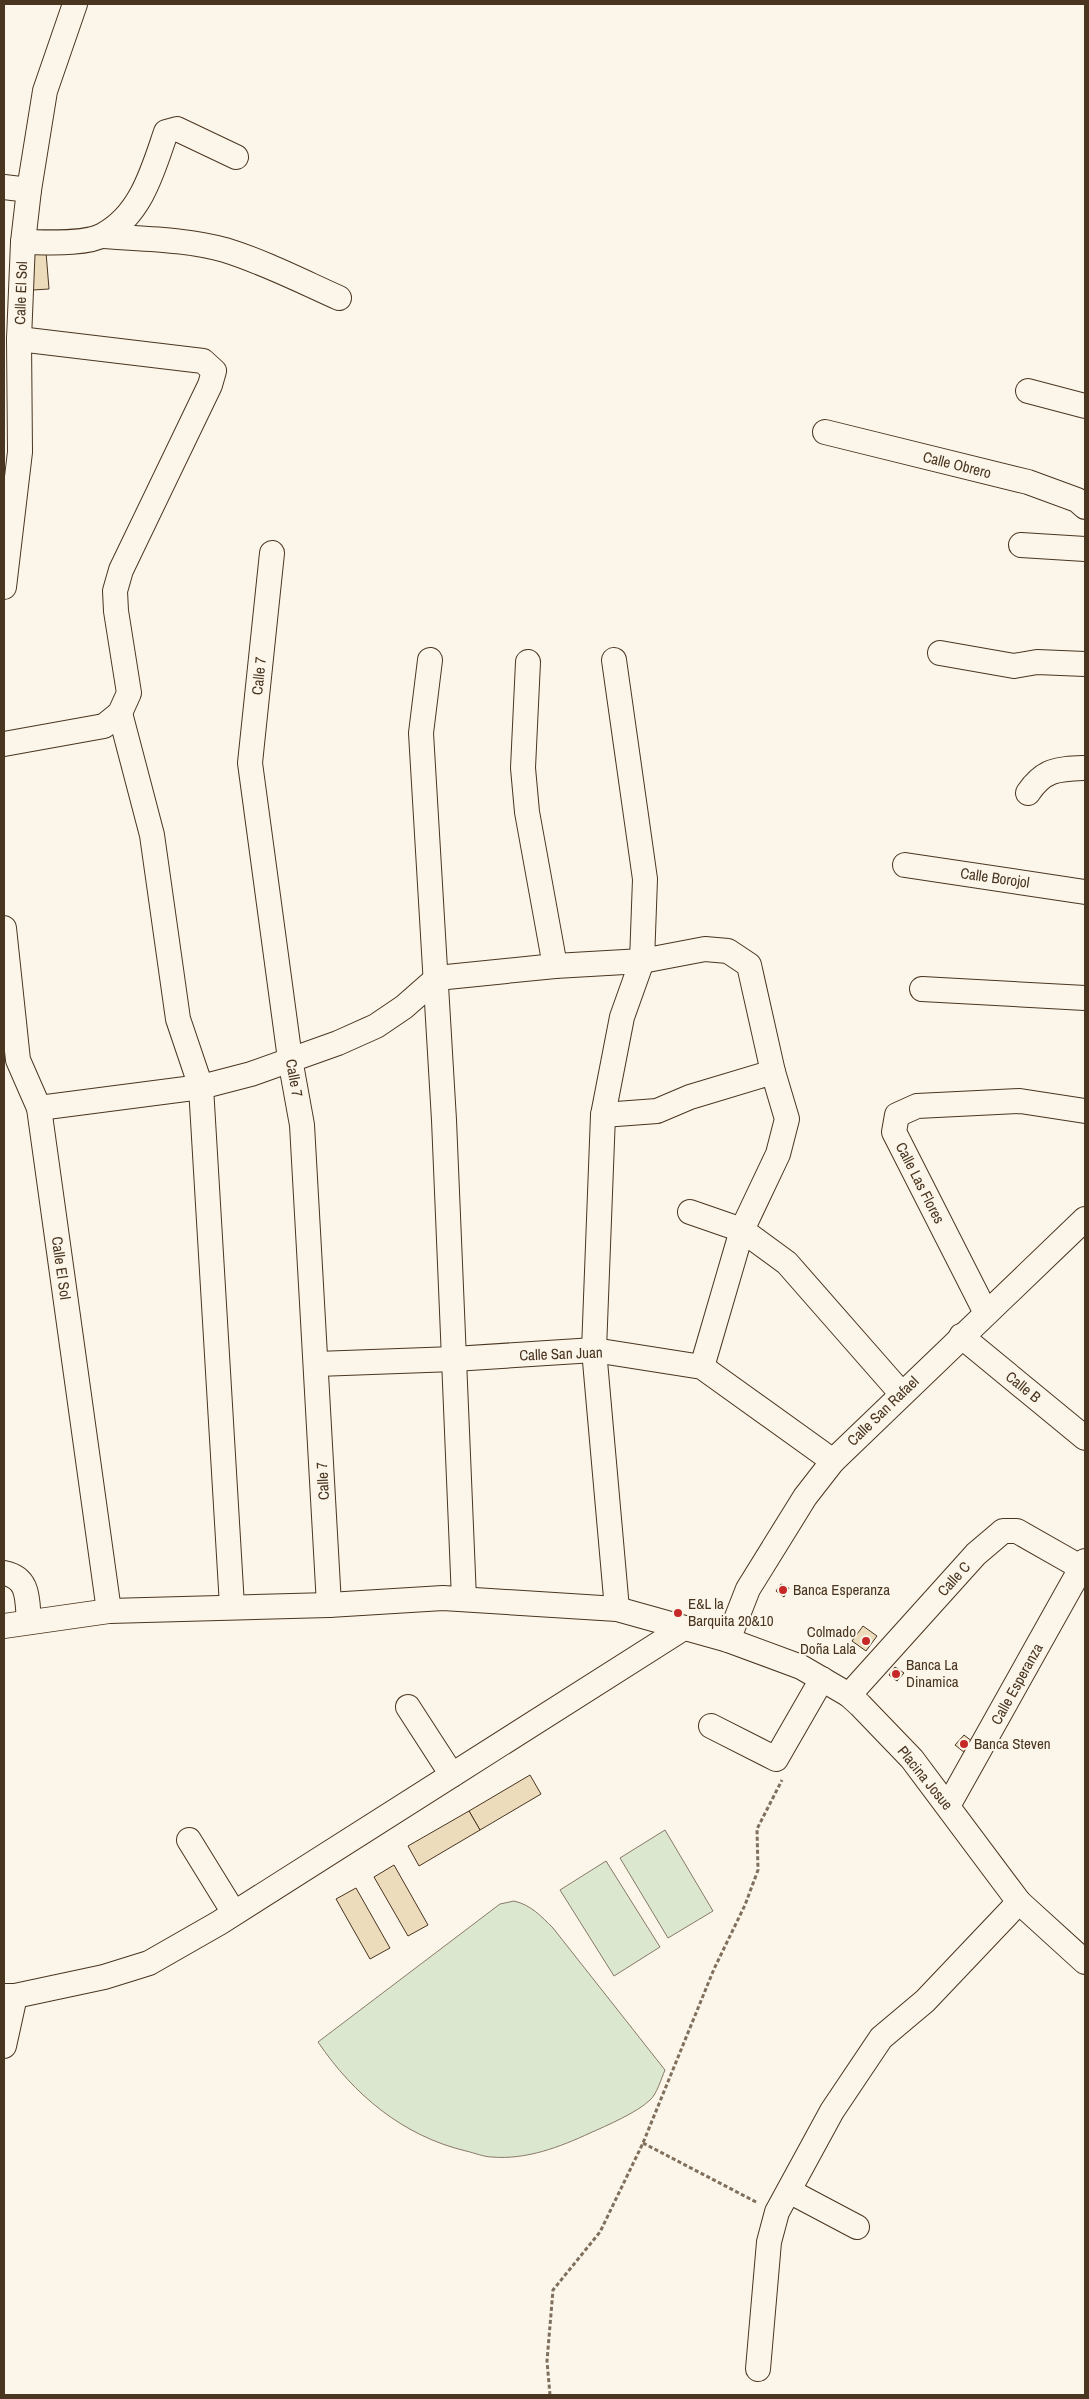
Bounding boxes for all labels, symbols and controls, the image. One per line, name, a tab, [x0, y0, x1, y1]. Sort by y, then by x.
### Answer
street label: Calle El Sol	[9, 261, 32, 325]
street label: Calle Obrero	[921, 446, 994, 483]
street label: Calle 7	[246, 656, 271, 696]
street label: Calle Borojol	[959, 862, 1031, 893]
street label: Calle 7	[281, 1057, 308, 1099]
street label: Calle Las Flores	[891, 1138, 950, 1227]
street label: Calle El Sol	[47, 1235, 76, 1301]
street label: Calle San Juan	[519, 1342, 603, 1365]
street label: Calle B	[1001, 1366, 1045, 1407]
street label: Calle San Rafael	[842, 1371, 923, 1450]
street label: Calle 7	[311, 1461, 334, 1501]
street label: Calle C	[932, 1557, 975, 1601]
place label: Banca Esperanza	[793, 1579, 890, 1600]
marker: Banca Esperanza	[777, 1584, 789, 1596]
place label: E&L la Barquita 20&10	[688, 1593, 774, 1631]
marker: E&L la Barquita 20&10	[672, 1607, 684, 1619]
place label: Colmado Doña Lala	[800, 1621, 856, 1659]
marker: Colmado Doña Lala	[860, 1635, 872, 1647]
street label: Calle Esperanza	[986, 1639, 1048, 1728]
place label: Banca La Dinamica	[906, 1654, 959, 1692]
marker: Banca La Dinamica	[890, 1668, 902, 1680]
place label: Banca Steven	[974, 1733, 1051, 1754]
marker: Banca Steven	[958, 1738, 970, 1750]
street label: Placina Josue	[893, 1741, 958, 1814]

